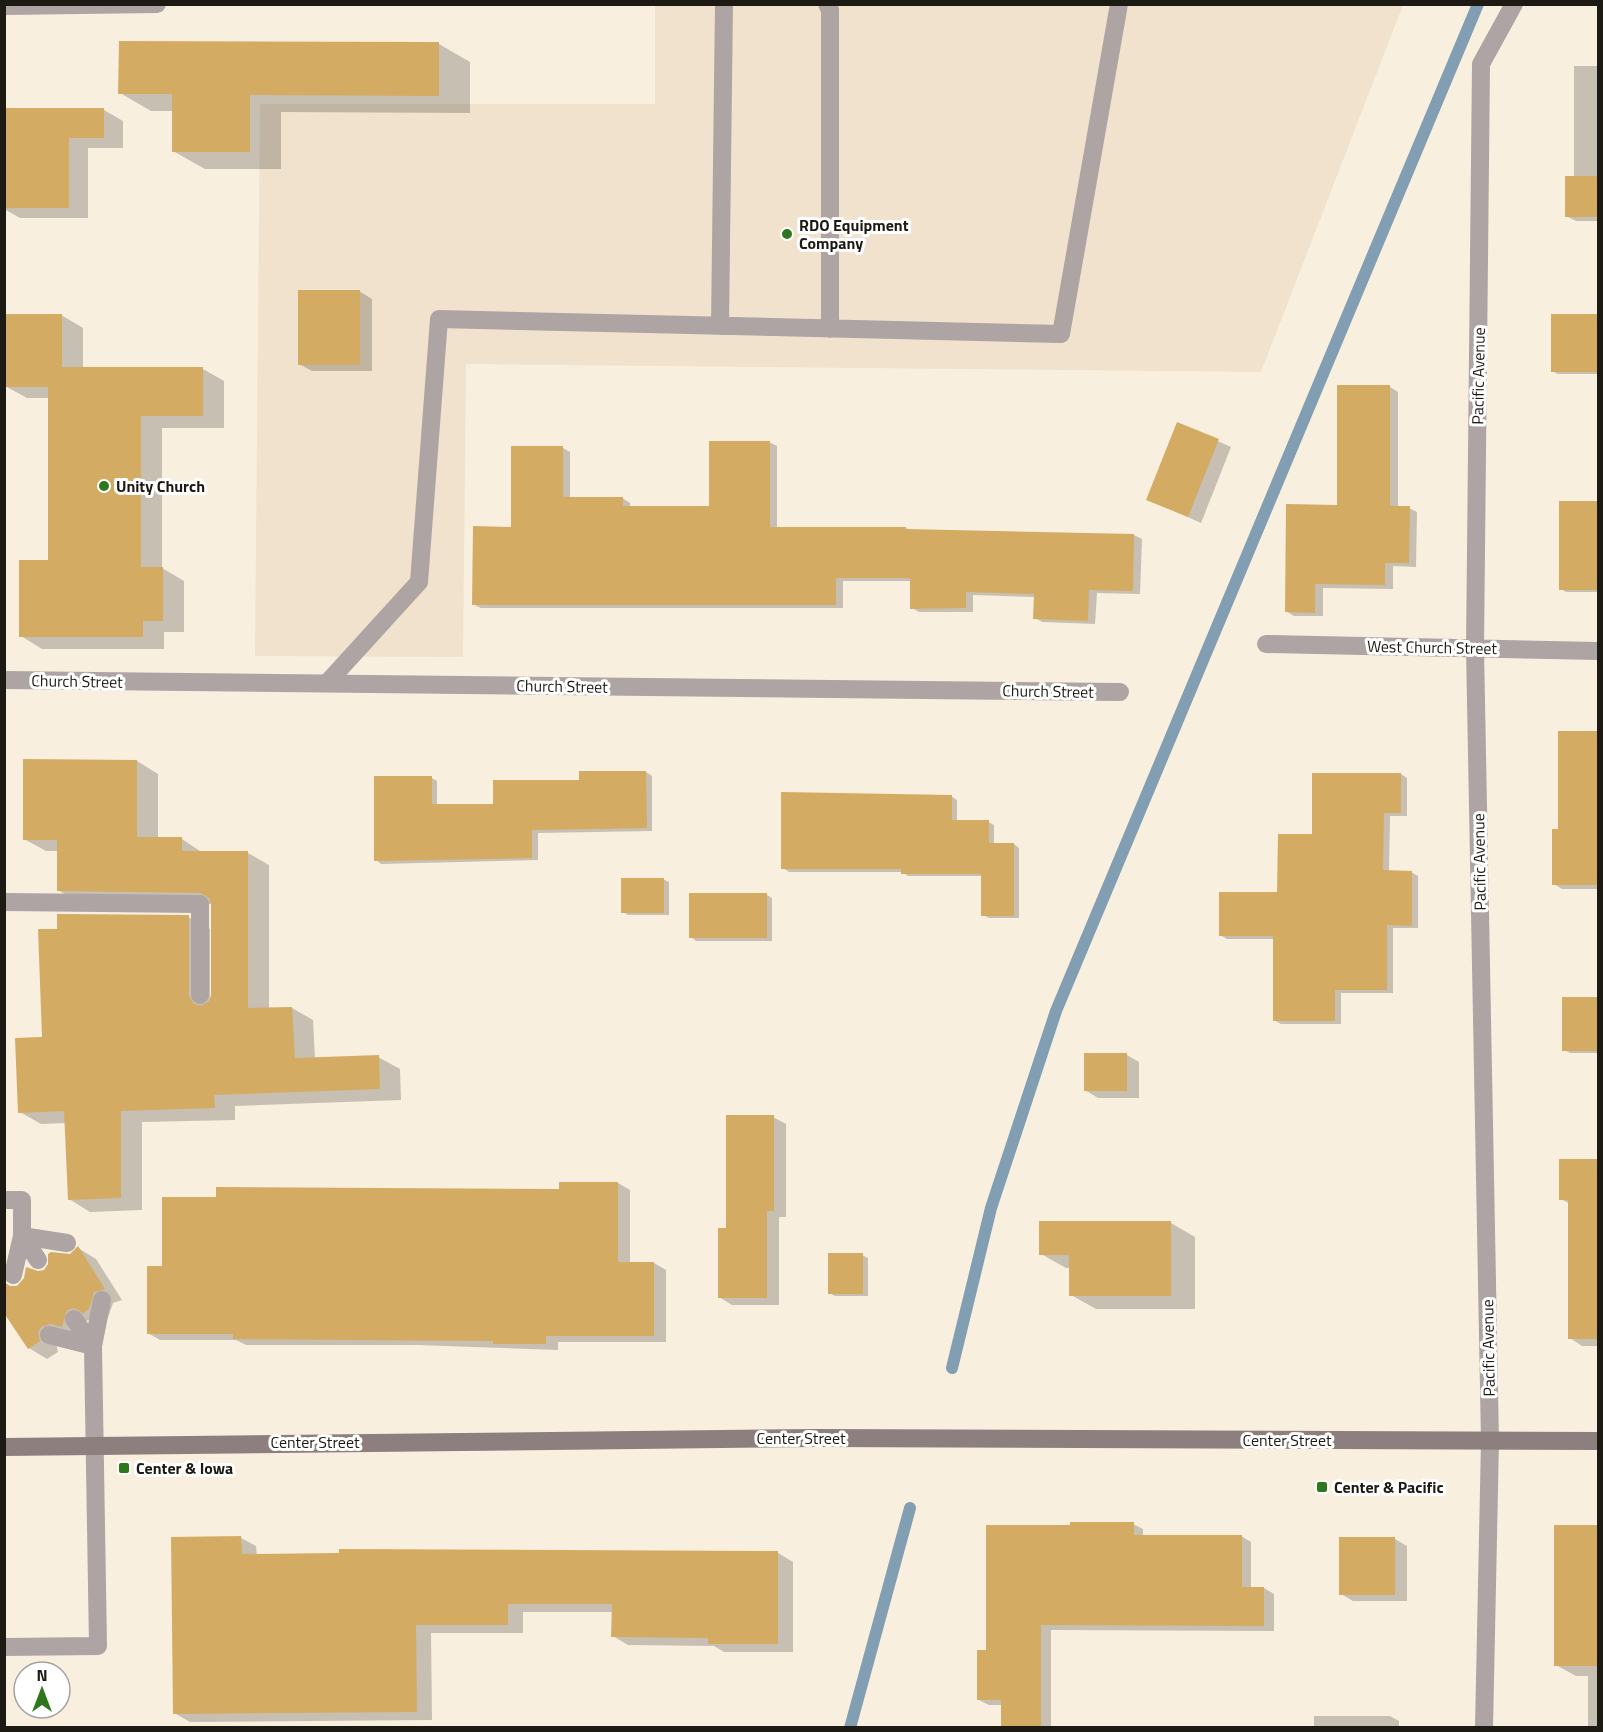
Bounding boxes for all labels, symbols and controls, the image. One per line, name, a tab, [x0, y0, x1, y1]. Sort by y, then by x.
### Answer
place label: RDO Equipment Company	[799, 213, 909, 255]
marker: RDO Equipment Company	[780, 227, 794, 241]
street label: Pacific Avenue	[1465, 327, 1491, 425]
place label: Unity Church	[116, 474, 205, 498]
marker: Unity Church	[97, 479, 111, 493]
street label: West Church Street	[1367, 634, 1498, 660]
street label: Church Street	[31, 668, 123, 694]
street label: Church Street	[516, 673, 608, 699]
street label: Church Street	[1002, 678, 1094, 704]
street label: Pacific Avenue	[1466, 813, 1492, 911]
street label: Pacific Avenue	[1475, 1299, 1501, 1397]
street label: Center Street	[756, 1426, 846, 1450]
street label: Center Street	[1242, 1428, 1332, 1452]
street label: Center Street	[270, 1430, 360, 1454]
place label: Center & Iowa	[136, 1456, 233, 1480]
marker: Center & Iowa	[117, 1461, 131, 1475]
place label: Center & Pacific	[1334, 1475, 1444, 1499]
marker: Center & Pacific	[1315, 1480, 1329, 1494]
north arrow	[12, 1660, 72, 1720]
text: N	[36, 1663, 48, 1687]

